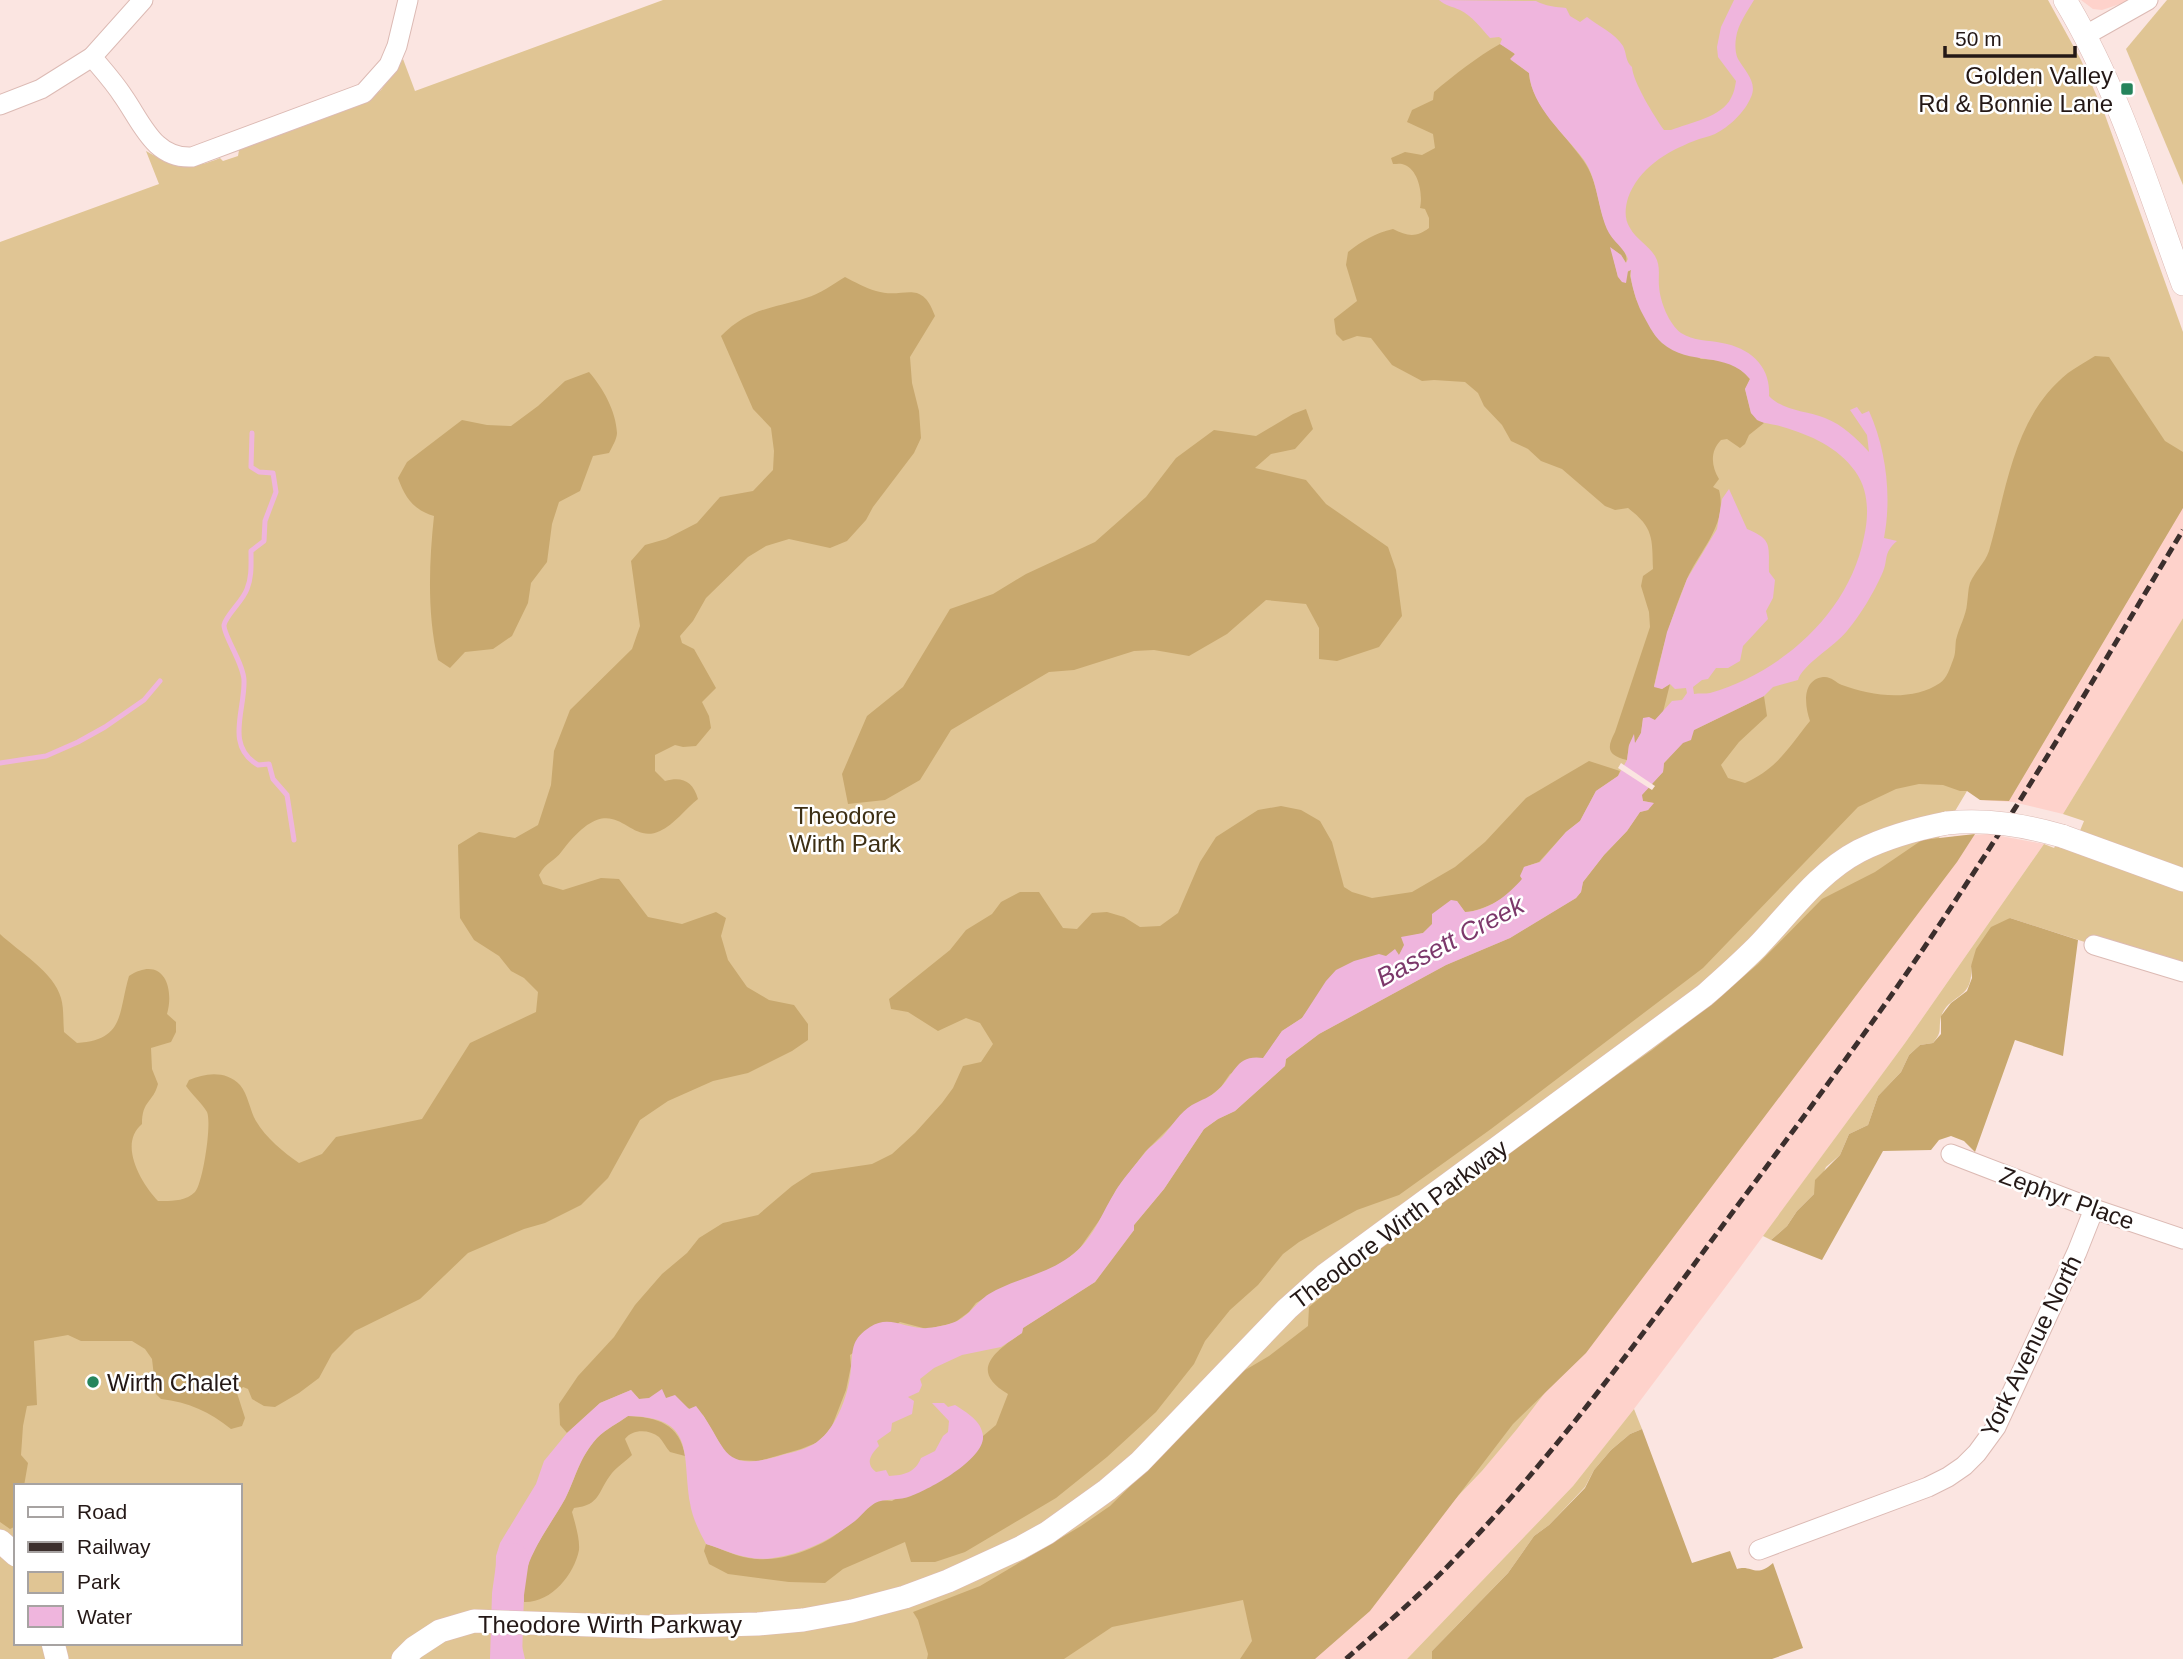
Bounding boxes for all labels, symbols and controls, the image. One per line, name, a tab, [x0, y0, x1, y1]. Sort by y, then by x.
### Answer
scale bar	[1945, 14, 2074, 58]
text: 50 m	[1955, 27, 2002, 50]
place label: Golden Valley Rd & Bonnie Lane	[1918, 62, 2113, 117]
marker: Golden Valley Rd & Bonnie Lane	[2119, 81, 2135, 97]
park label: Theodore Wirth Park	[789, 802, 902, 857]
water label: Bassett Creek	[1371, 888, 1531, 993]
street label: Theodore Wirth Parkway	[1285, 1134, 1513, 1314]
street label: Zephyr Place	[1996, 1161, 2138, 1235]
street label: York Avenue North	[1975, 1251, 2087, 1441]
place label: Wirth Chalet	[107, 1369, 239, 1396]
marker: Wirth Chalet	[85, 1374, 101, 1390]
legend	[14, 1484, 242, 1645]
text: Road	[77, 1500, 127, 1523]
text: Railway	[77, 1535, 151, 1558]
text: Park	[77, 1570, 121, 1593]
text: Water	[77, 1605, 132, 1628]
street label: Theodore Wirth Parkway	[478, 1611, 742, 1638]

